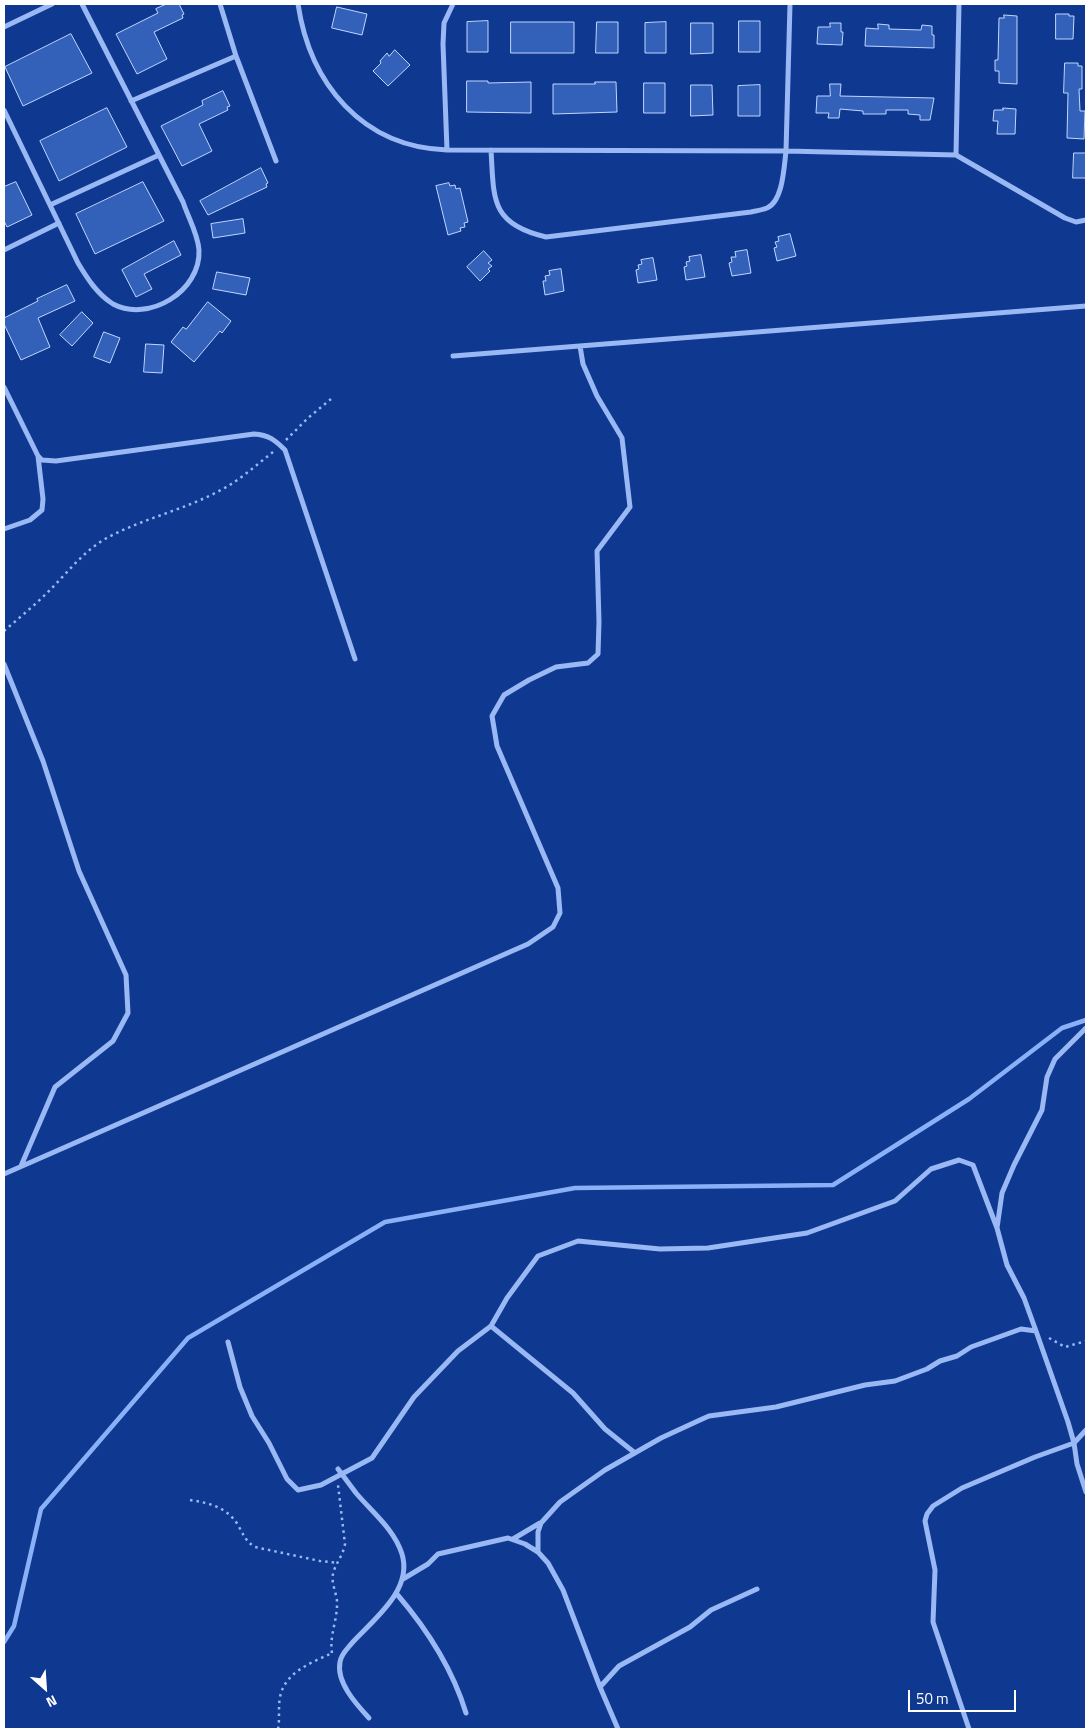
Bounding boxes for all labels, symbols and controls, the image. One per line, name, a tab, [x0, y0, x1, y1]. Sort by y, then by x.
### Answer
north arrow	[20, 1663, 70, 1713]
scale bar	[910, 1680, 1018, 1712]
text: 50 m	[916, 1687, 949, 1710]
text: N	[43, 1690, 61, 1713]

